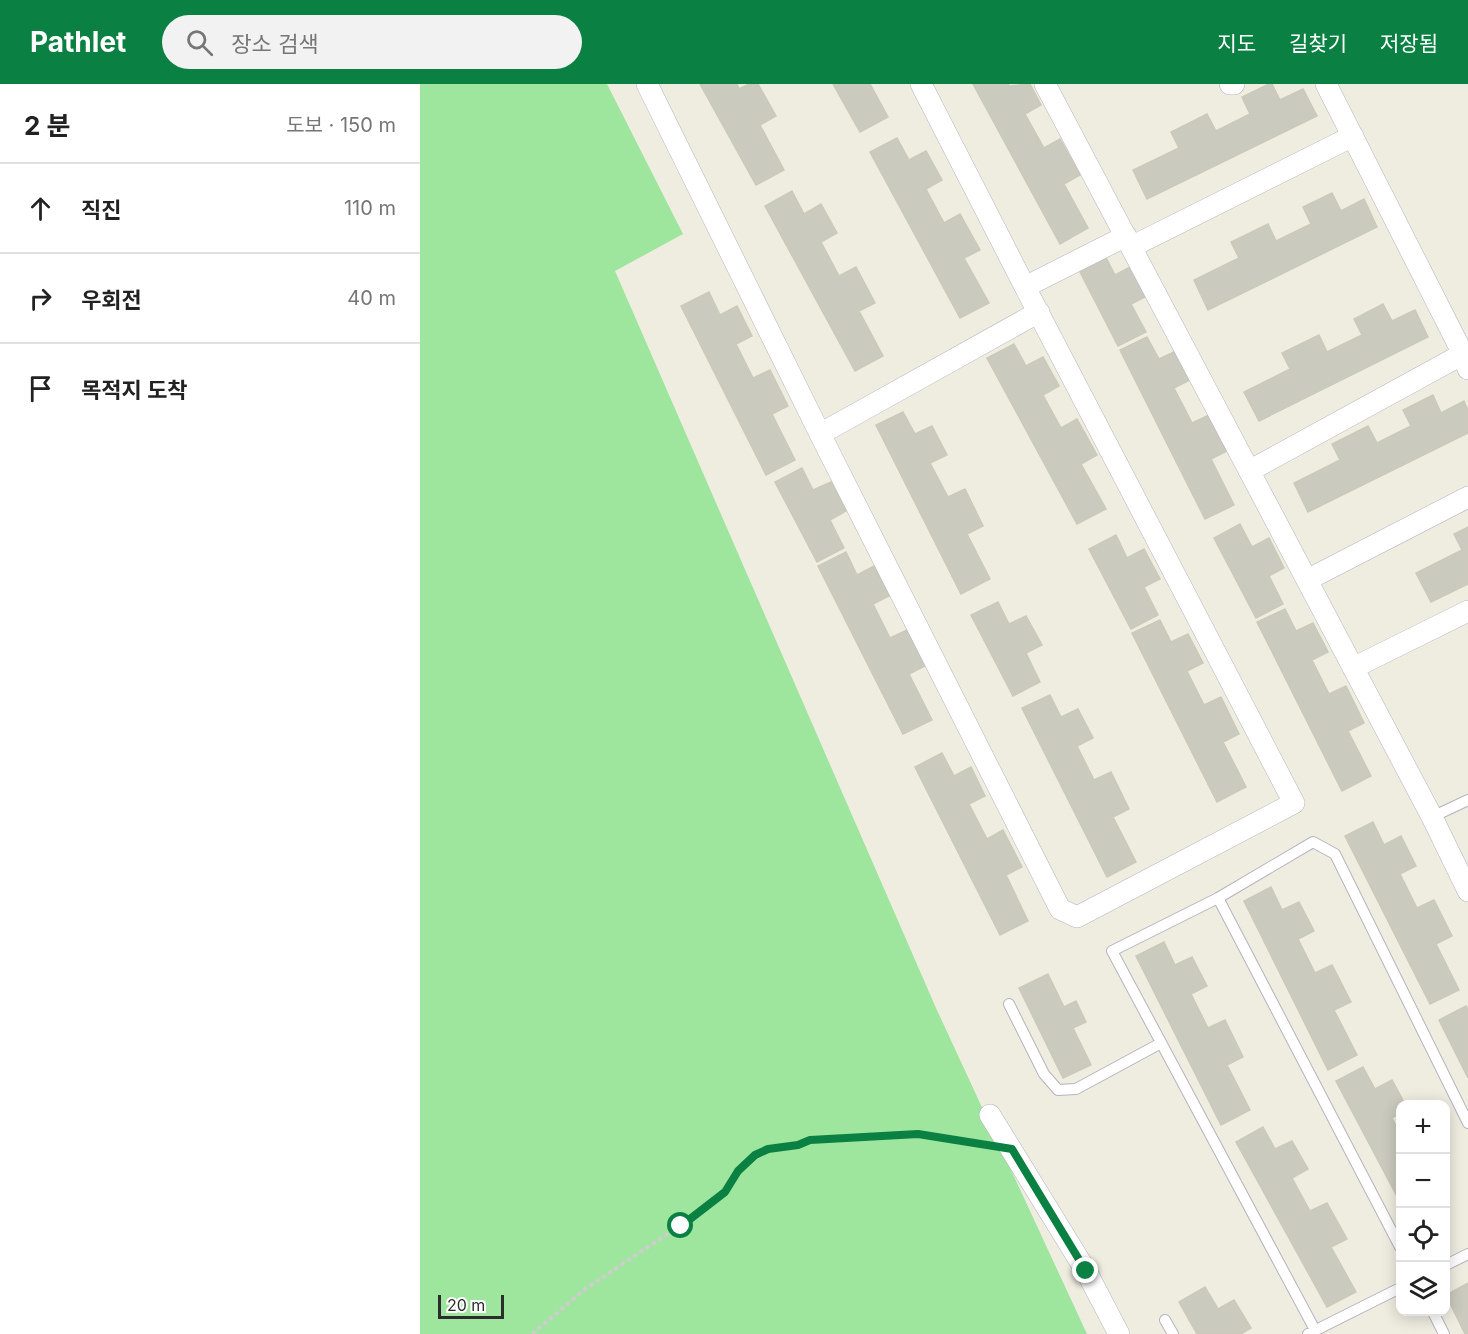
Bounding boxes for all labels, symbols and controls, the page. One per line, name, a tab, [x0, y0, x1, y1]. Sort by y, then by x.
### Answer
search box	[162, 15, 582, 69]
text: Pathlet	[30, 25, 126, 59]
icon: search	[183, 26, 216, 59]
text: 장소 검색	[231, 31, 318, 57]
text: 지도	[1217, 31, 1256, 56]
text: 길찾기	[1289, 31, 1347, 56]
text: 저장됨	[1380, 31, 1438, 56]
text: 2 분	[24, 110, 70, 141]
text: 도보 · 150 m	[286, 113, 396, 137]
icon: ahead	[24, 192, 57, 225]
text: 110 m	[344, 196, 396, 220]
text: 직진	[81, 197, 121, 223]
icon: right	[24, 282, 57, 315]
text: 40 m	[347, 286, 396, 310]
text: 우회전	[81, 287, 142, 313]
icon: arrive	[24, 372, 57, 405]
text: 목적지 도착	[81, 377, 187, 403]
map controls	[1396, 1100, 1450, 1316]
button: +	[1396, 1100, 1450, 1154]
button: −	[1396, 1154, 1450, 1208]
button: locate	[1396, 1208, 1450, 1262]
route start	[667, 1212, 693, 1238]
route end	[1072, 1257, 1098, 1283]
button: layers	[1396, 1262, 1450, 1316]
scale bar	[438, 1292, 504, 1320]
text: 20 m	[447, 1295, 485, 1315]

